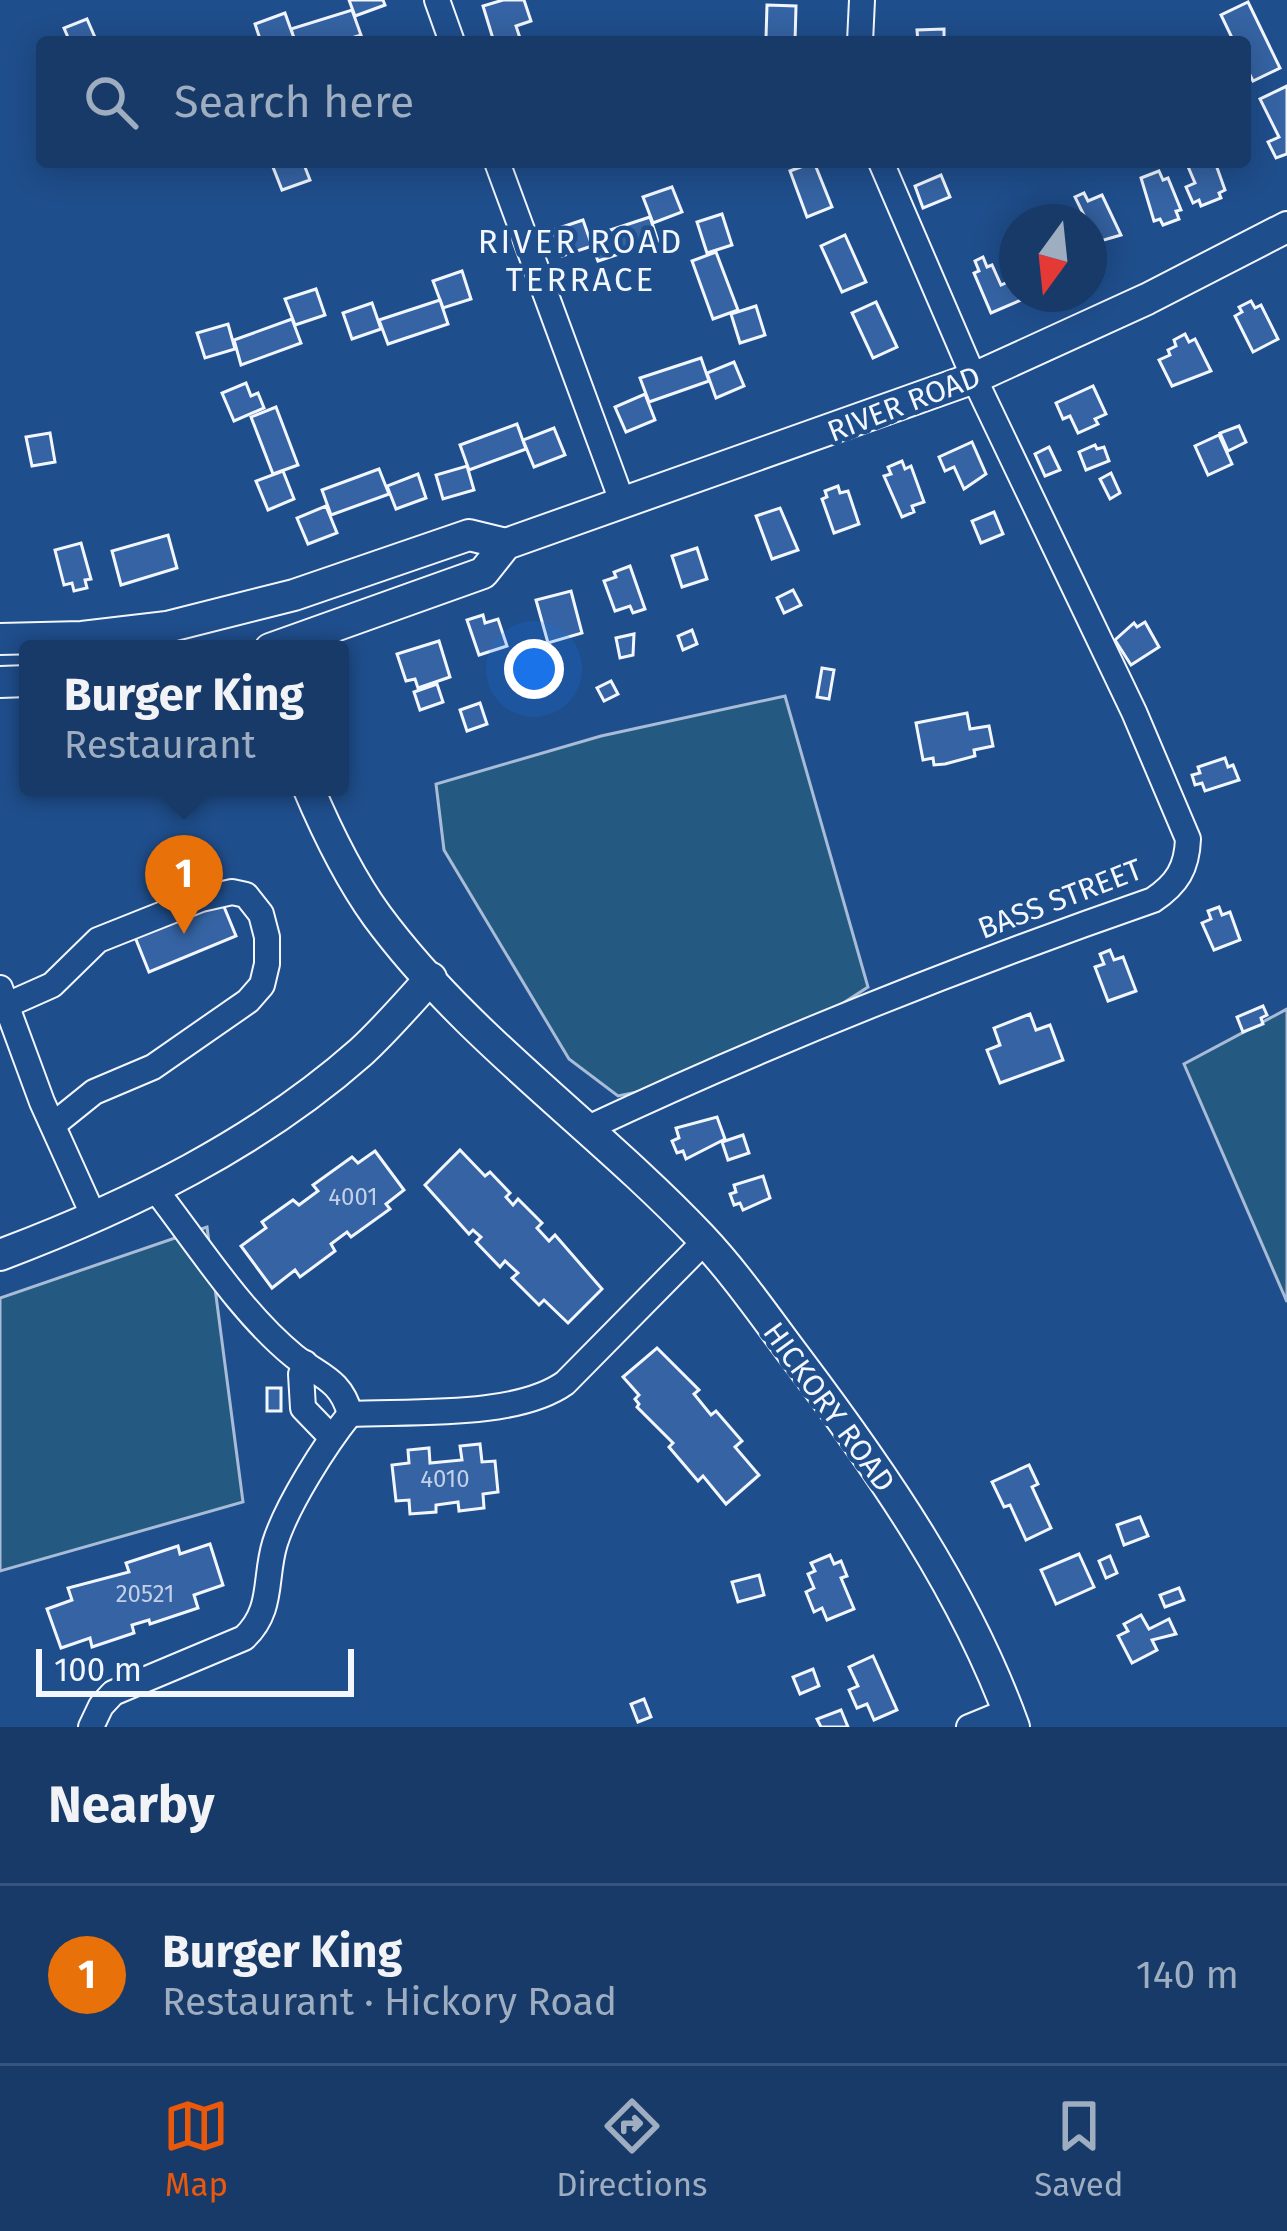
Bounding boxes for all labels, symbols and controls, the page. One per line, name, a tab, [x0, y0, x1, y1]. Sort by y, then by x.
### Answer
search box	[36, 36, 1251, 168]
icon: search	[78, 69, 144, 135]
text: Search here	[174, 75, 414, 129]
north arrow	[999, 204, 1107, 312]
district label: RIVER ROAD TERRACE	[478, 222, 684, 300]
street label: RIVER ROAD	[823, 358, 985, 450]
your location	[504, 639, 564, 699]
popup	[19, 640, 349, 796]
text: Burger King	[64, 668, 304, 722]
text: Restaurant	[64, 722, 256, 768]
pin: 1	[145, 835, 223, 934]
street label: BASS STREET	[973, 851, 1147, 947]
house number: 4001	[328, 1183, 378, 1211]
street label: HICKORY ROAD	[755, 1315, 903, 1499]
house number: 4010	[420, 1465, 470, 1493]
house number: 20521	[116, 1580, 174, 1608]
scale bar	[36, 1643, 354, 1696]
text: 100 m	[54, 1650, 142, 1690]
text: Nearby	[48, 1774, 214, 1836]
text: Burger King	[162, 1925, 402, 1979]
text: 1	[78, 1952, 96, 1998]
text: 140 m	[1136, 1952, 1239, 1998]
text: Restaurant · Hickory Road	[162, 1979, 617, 2025]
tab: Map	[163, 2093, 229, 2205]
tab: Directions	[556, 2093, 708, 2205]
tab: Saved	[1034, 2093, 1124, 2205]

